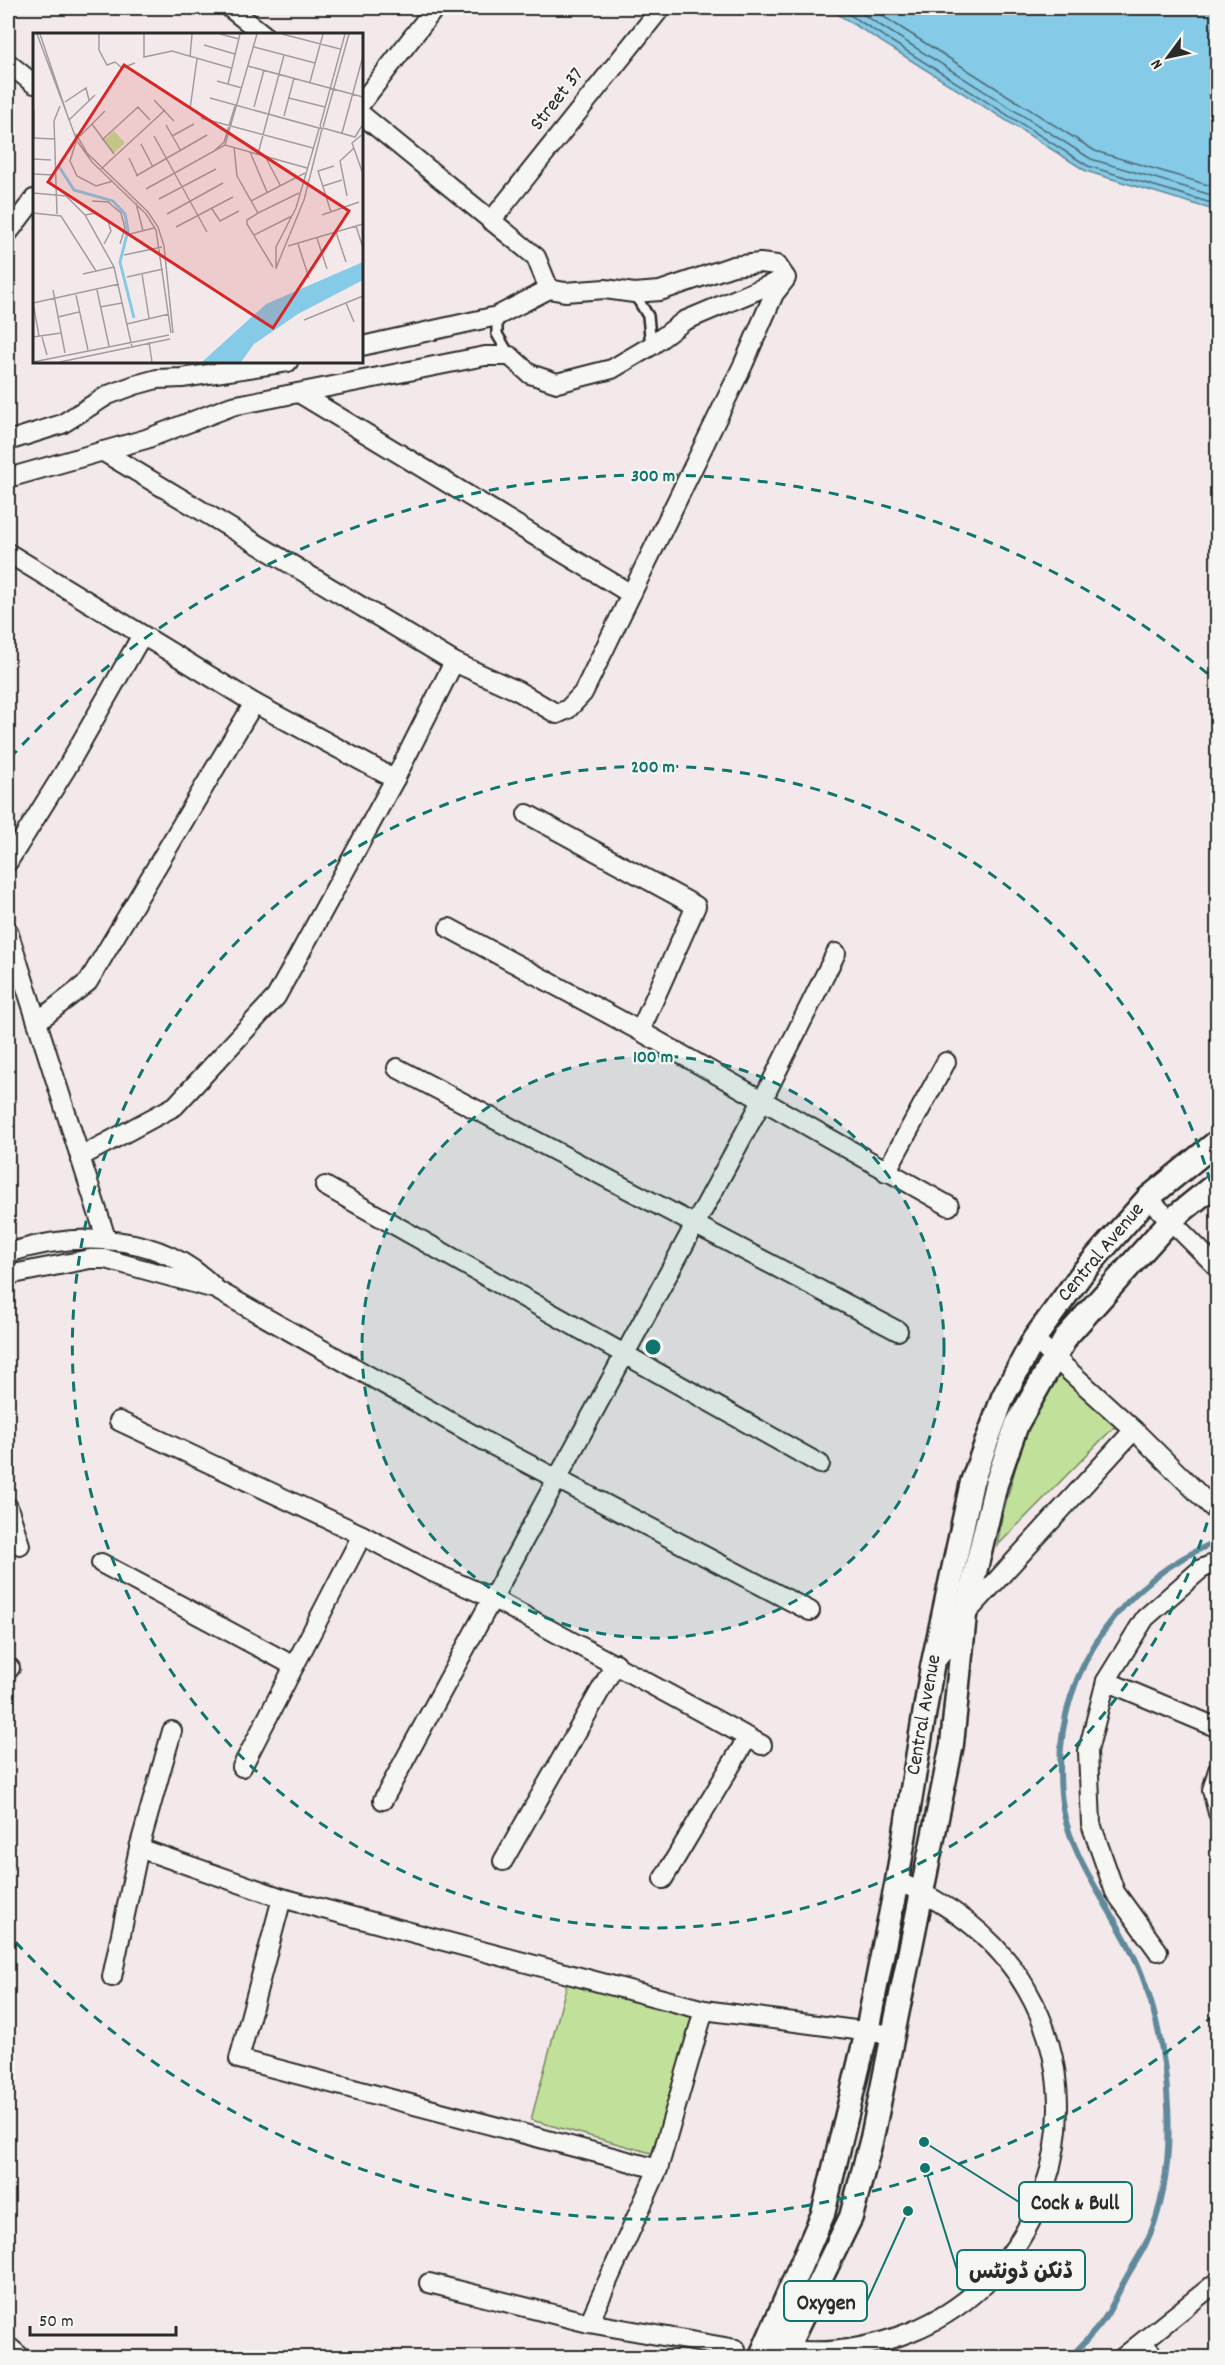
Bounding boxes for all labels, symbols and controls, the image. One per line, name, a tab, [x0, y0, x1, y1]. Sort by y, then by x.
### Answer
north arrow	[1138, 27, 1198, 87]
inset map	[33, 33, 363, 363]
text: N	[1146, 54, 1169, 73]
street label: Street 37	[524, 62, 592, 138]
text: 300 m	[631, 465, 675, 490]
text: 200 m	[631, 756, 675, 781]
text: 100 m	[633, 1046, 673, 1071]
street label: Central Avenue	[1051, 1197, 1153, 1309]
centre of rings	[643, 1337, 663, 1357]
street label: Central Avenue	[900, 1652, 950, 1778]
callout: Cock & Bull	[1019, 2182, 1132, 2222]
text: Cock & Bull	[1031, 2189, 1120, 2220]
callout: ڈنکن ڈونٹس	[957, 2250, 1085, 2290]
text: ڈنکن ڈونٹس	[969, 2258, 1073, 2289]
callout: Oxygen	[784, 2281, 867, 2321]
text: Oxygen	[796, 2289, 856, 2320]
scale bar	[30, 2299, 176, 2337]
text: 50 m	[39, 2310, 74, 2335]

